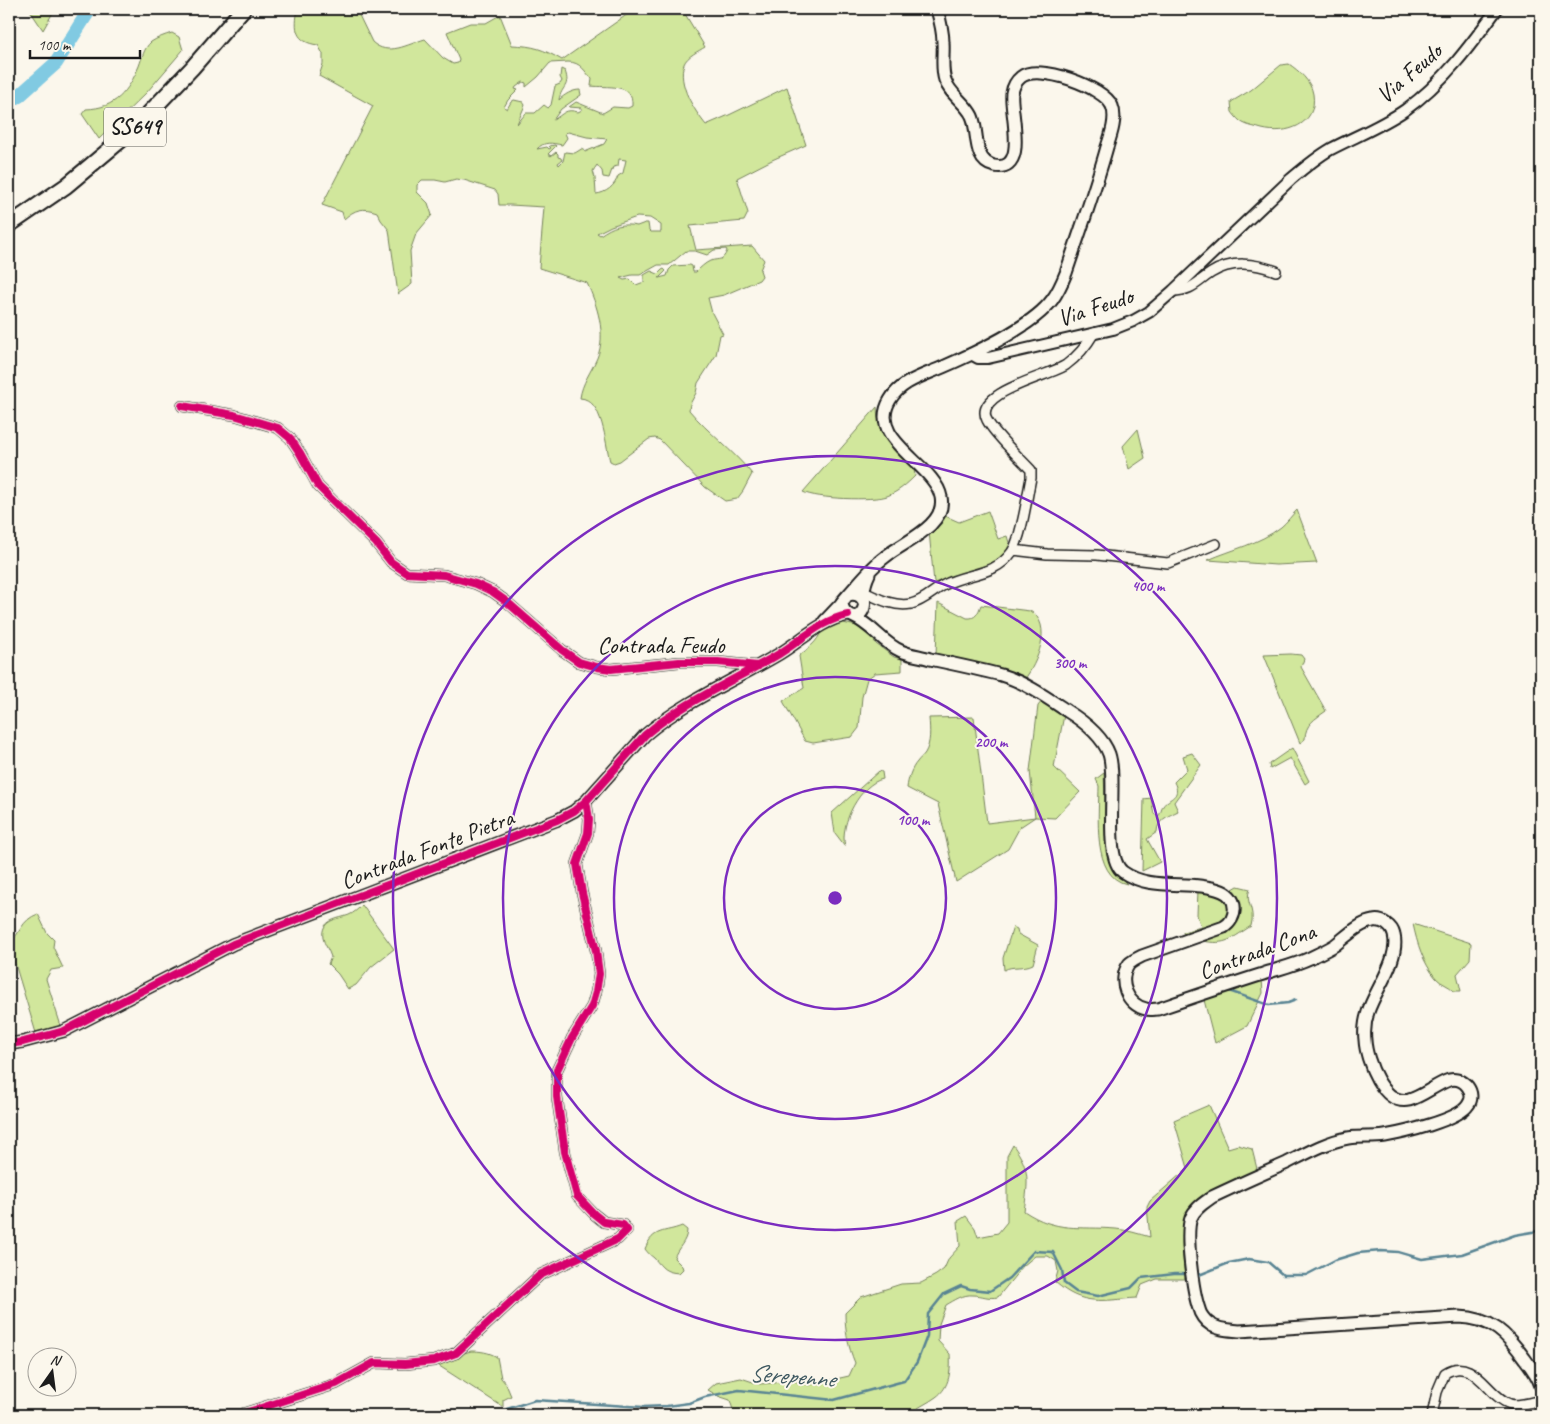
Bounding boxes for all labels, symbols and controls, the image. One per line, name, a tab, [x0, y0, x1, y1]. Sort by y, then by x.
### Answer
scale bar	[30, 28, 140, 60]
street label: Via Feudo	[1370, 35, 1450, 110]
text: 100 m	[38, 36, 72, 55]
road number: SS649	[104, 108, 166, 146]
street label: Via Feudo	[1054, 280, 1139, 333]
text: 400 m	[1132, 577, 1166, 596]
street label: Contrada Feudo	[597, 630, 726, 660]
text: 300 m	[1054, 654, 1088, 673]
text: 200 m	[975, 733, 1009, 752]
street label: Contrada Fonte Pietra	[336, 802, 519, 896]
text: 100 m	[897, 811, 931, 830]
centre of rings	[826, 889, 844, 907]
street label: Contrada Cona	[1194, 916, 1321, 986]
north arrow	[28, 1346, 78, 1396]
text: N	[49, 1351, 64, 1370]
water label: Serepenne	[748, 1357, 839, 1395]

